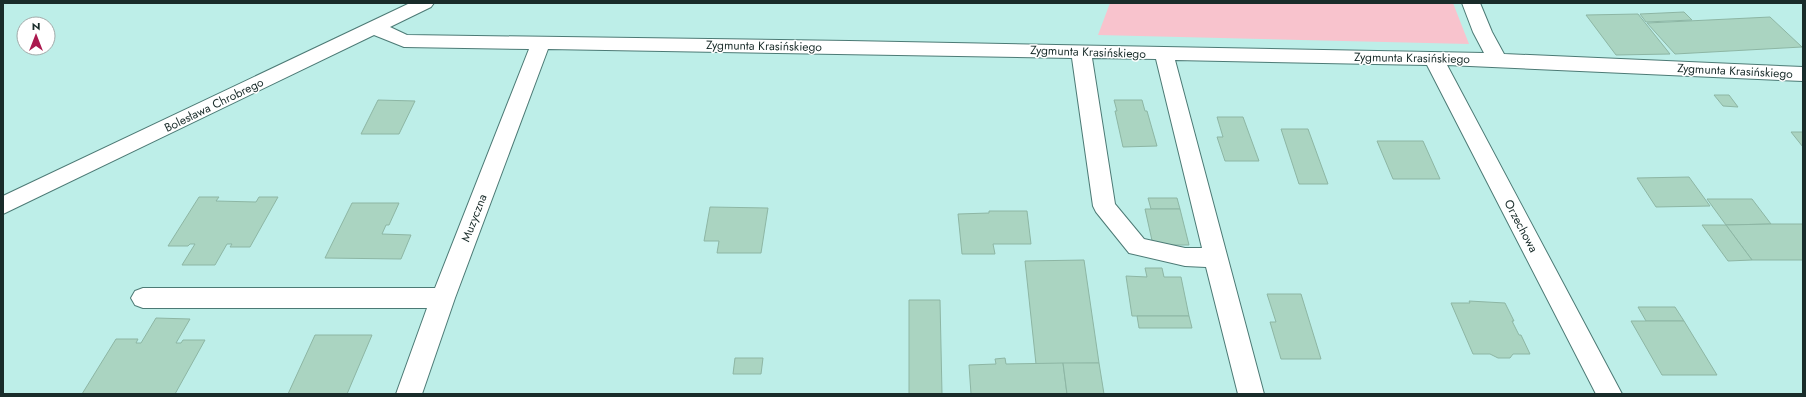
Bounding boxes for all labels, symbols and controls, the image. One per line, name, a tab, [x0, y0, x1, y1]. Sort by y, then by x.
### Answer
north arrow	[16, 16, 56, 56]
text: N	[32, 18, 40, 34]
street label: Zygmunta Krasińskiego	[706, 36, 823, 56]
street label: Zygmunta Krasińskiego	[1030, 41, 1147, 63]
street label: Zygmunta Krasińskiego	[1354, 48, 1471, 68]
street label: Zygmunta Krasińskiego	[1677, 59, 1794, 83]
street label: Bolesława Chrobrego	[161, 73, 267, 137]
street label: Muzyczna	[457, 191, 491, 245]
street label: Orzechowa	[1499, 196, 1543, 256]

